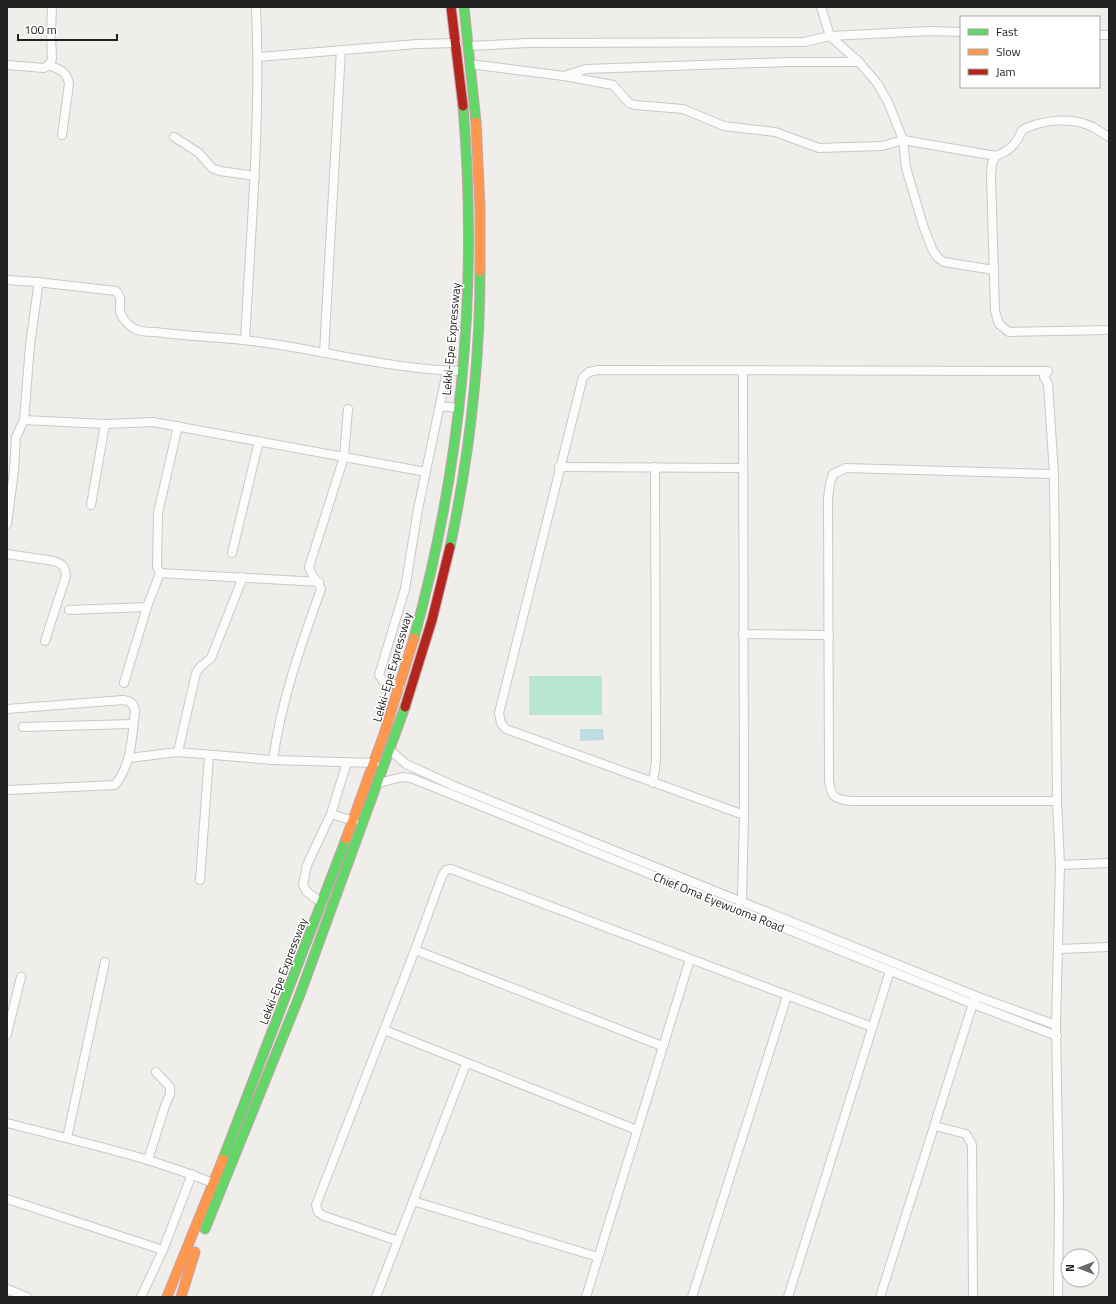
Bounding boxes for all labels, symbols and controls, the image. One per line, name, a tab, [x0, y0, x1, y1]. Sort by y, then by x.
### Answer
scale bar	[18, 16, 117, 42]
legend	[960, 16, 1100, 88]
text: 100 m	[24, 20, 57, 39]
text: Fast	[996, 22, 1019, 41]
text: Slow	[996, 42, 1021, 61]
text: Jam	[996, 62, 1016, 81]
street label: Lekki-Epe Expressway	[437, 282, 465, 396]
street label: Lekki-Epe Expressway	[367, 610, 417, 724]
street label: Chief Oma Eyewuoma Road	[651, 867, 787, 937]
street label: Lekki-Epe Expressway	[254, 915, 312, 1027]
north arrow	[1060, 1248, 1100, 1288]
text: N	[1062, 1264, 1078, 1272]

